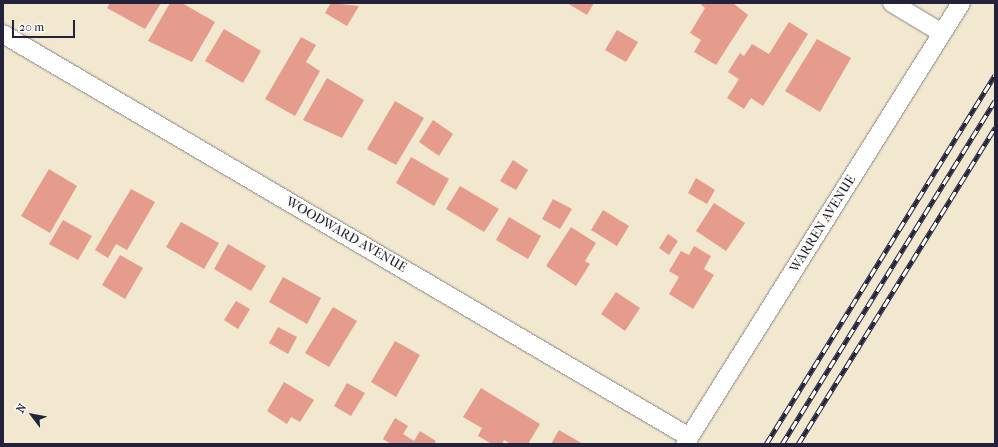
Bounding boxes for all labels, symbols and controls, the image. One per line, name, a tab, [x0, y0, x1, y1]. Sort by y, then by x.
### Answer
scale bar	[14, 12, 77, 38]
text: 20 m	[19, 20, 44, 34]
street label: WARREN AVENUE	[787, 172, 859, 276]
street label: WOODWARD AVENUE	[283, 194, 409, 276]
north arrow	[12, 395, 52, 435]
text: N	[14, 401, 29, 415]

